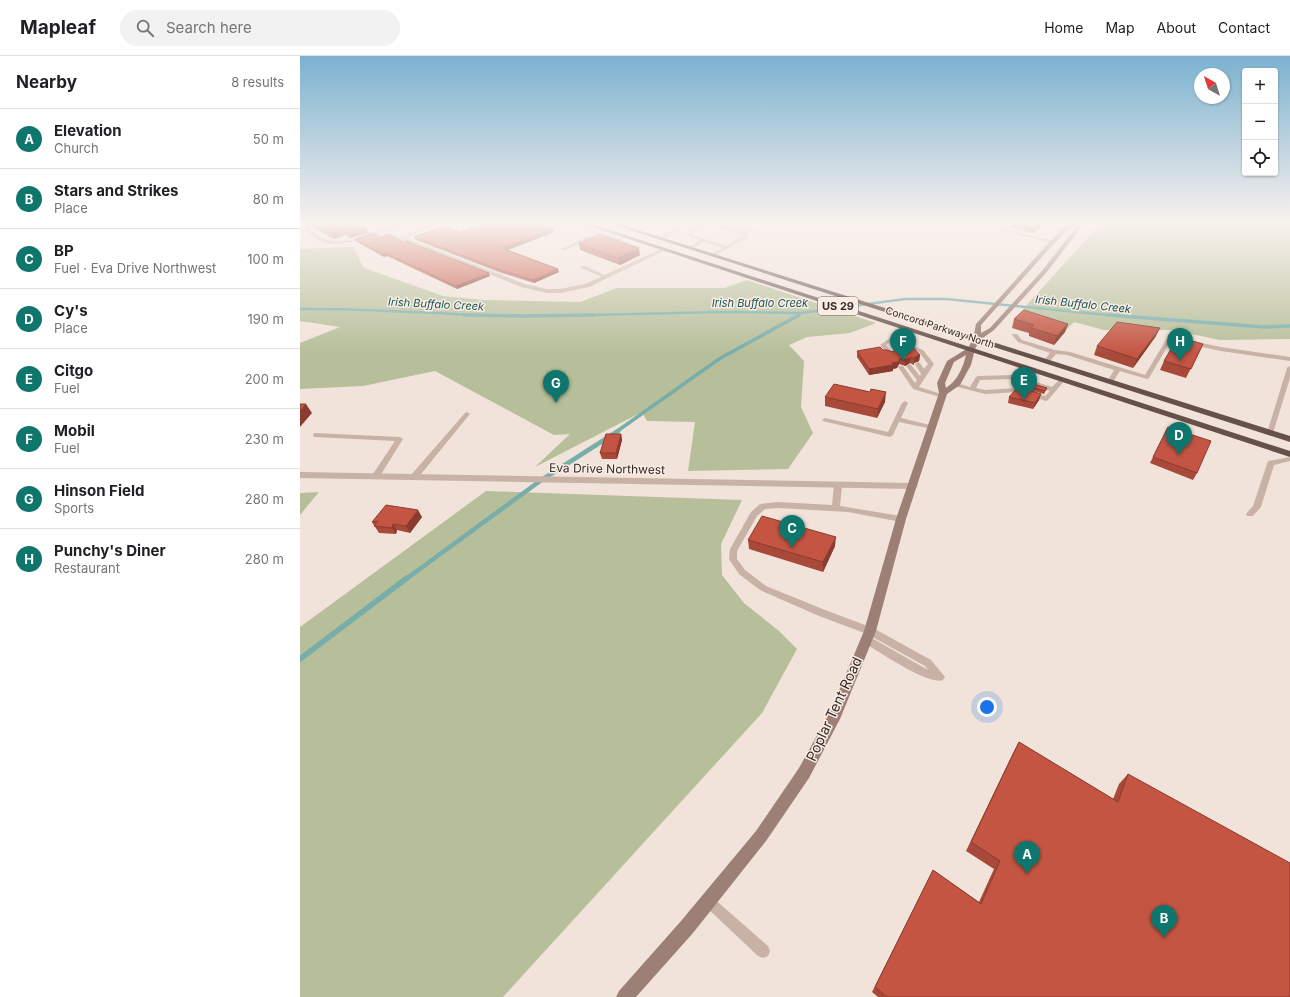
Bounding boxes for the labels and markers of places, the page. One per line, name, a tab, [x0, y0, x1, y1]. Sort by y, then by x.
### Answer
pin: F	[890, 328, 916, 361]
pin: H	[1167, 328, 1193, 361]
pin: E	[1011, 367, 1037, 400]
pin: G	[543, 370, 569, 403]
pin: D	[1166, 422, 1192, 455]
pin: C	[779, 515, 805, 548]
pin: A	[1014, 841, 1040, 874]
pin: B	[1151, 905, 1177, 938]

